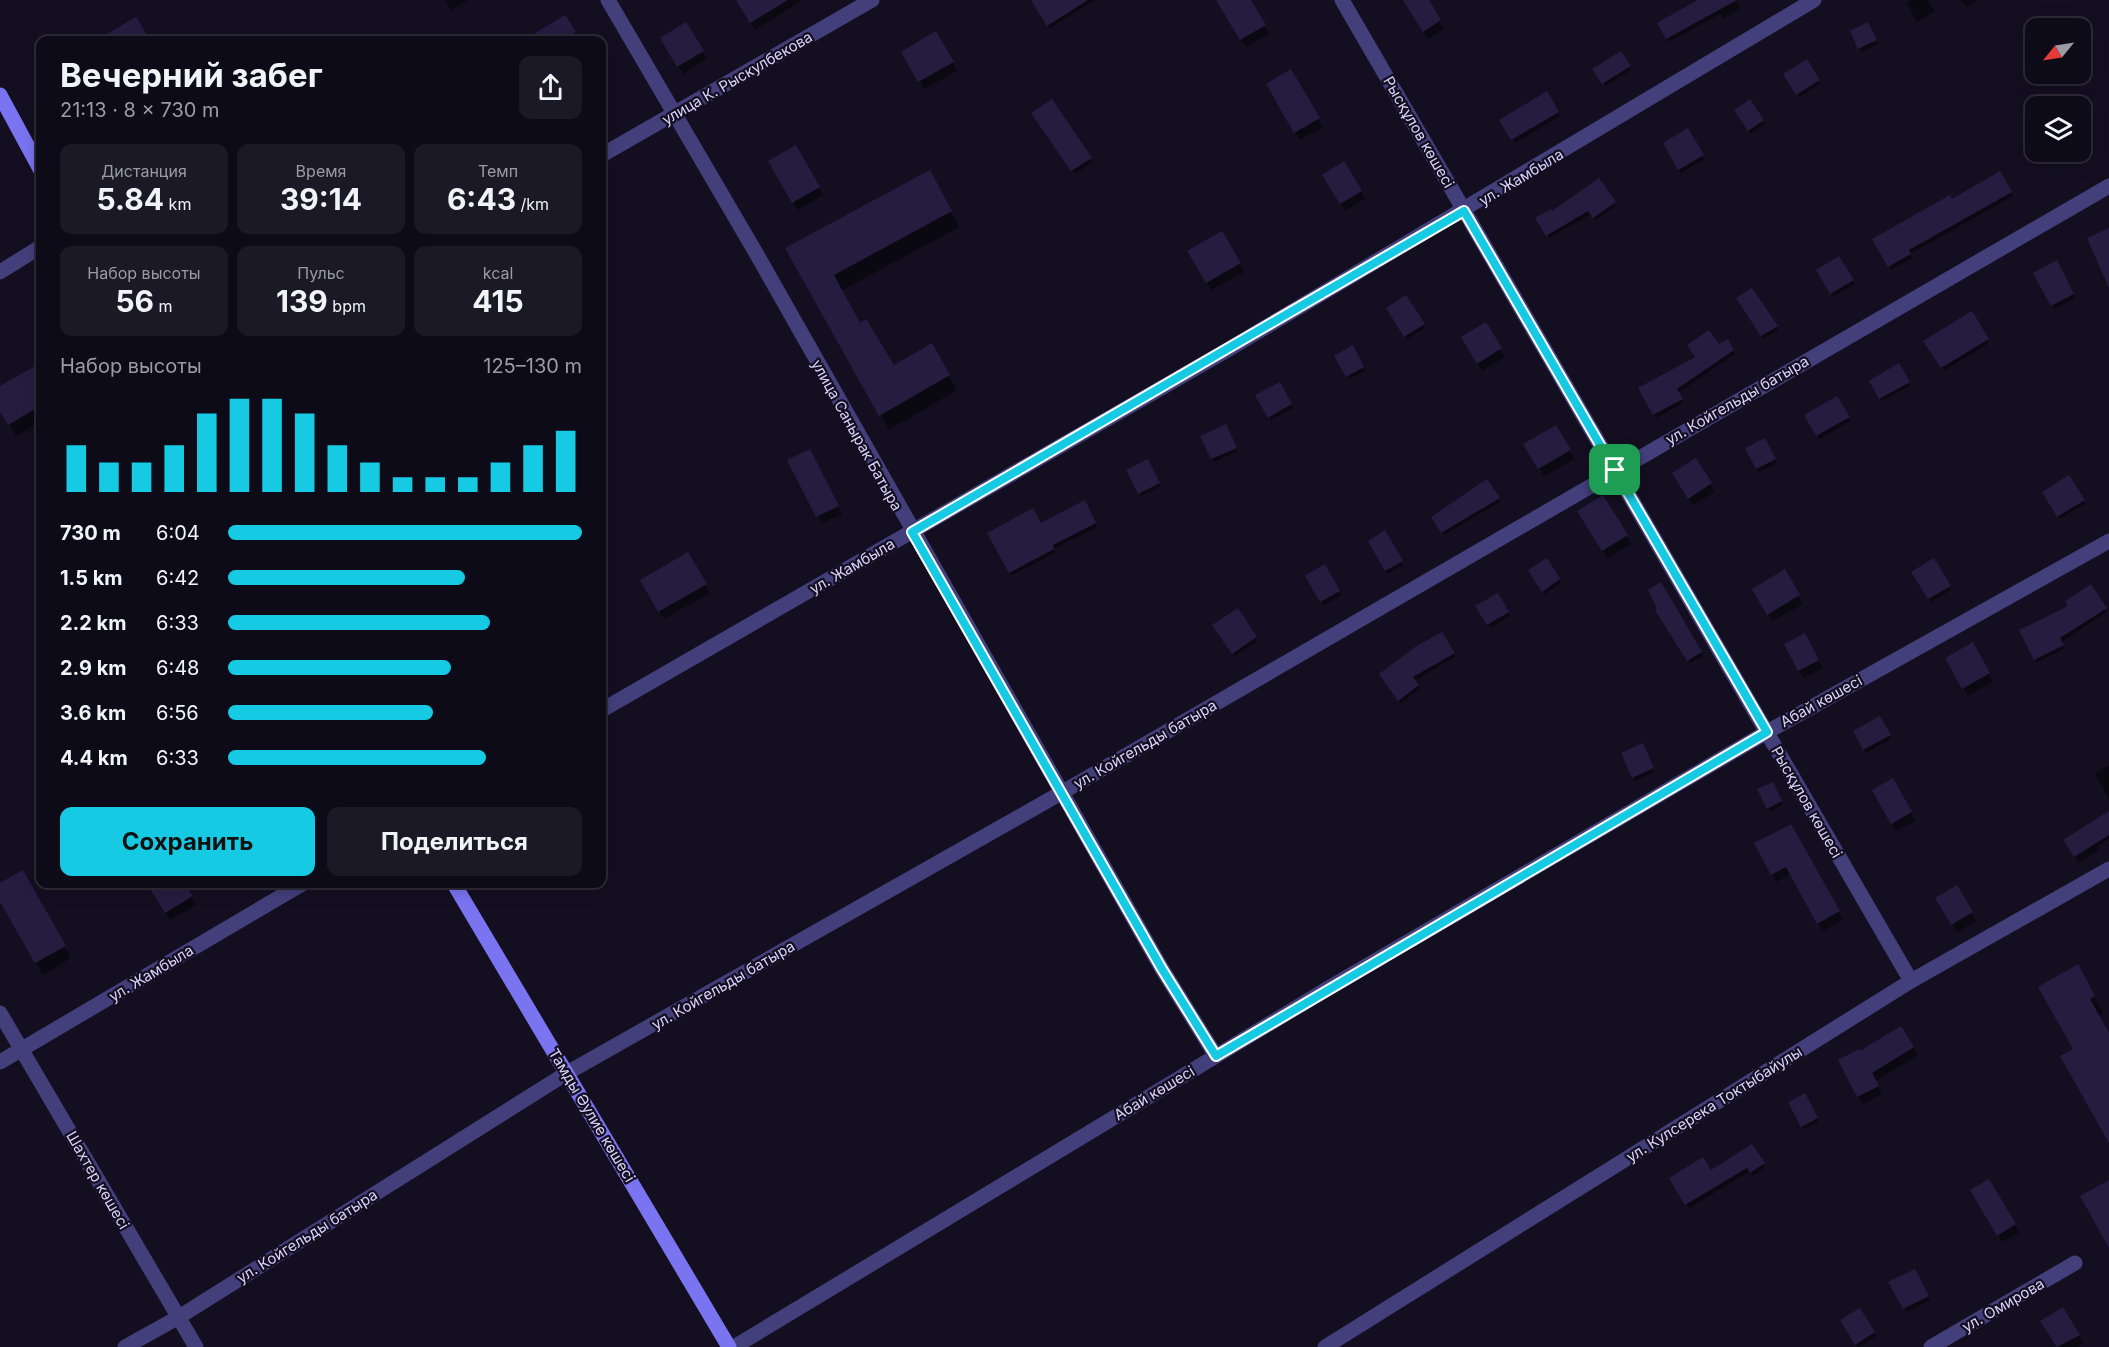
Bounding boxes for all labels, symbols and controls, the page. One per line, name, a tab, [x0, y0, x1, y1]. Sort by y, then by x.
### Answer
north arrow	[2025, 18, 2091, 84]
map controls	[2025, 18, 2091, 162]
street label: улица К. Рыскулбекова	[658, 27, 816, 129]
text: Вечерний забег	[60, 55, 323, 95]
button: share	[519, 56, 582, 119]
street label: Рысқұлов көшесі	[1379, 73, 1459, 191]
button: layers	[2025, 96, 2091, 162]
text: 21:13 · 8 × 730 m	[60, 98, 220, 122]
street label: ул. Жамбыла	[1475, 144, 1567, 210]
text: Дистанция	[101, 161, 187, 181]
text: Время	[296, 161, 346, 181]
text: Темп	[478, 161, 518, 181]
text: 5.84	[97, 181, 164, 217]
text: 39:14	[280, 181, 362, 217]
text: 6:43	[447, 181, 516, 217]
text: km	[164, 194, 191, 214]
text: /km	[516, 194, 549, 214]
text: Набор высоты	[87, 263, 201, 283]
text: Пульс	[297, 263, 345, 283]
text: kcal	[483, 263, 513, 283]
text: 56	[115, 283, 154, 319]
text: 139	[276, 283, 328, 319]
text: 415	[472, 283, 524, 319]
text: m	[154, 296, 173, 316]
text: bpm	[328, 296, 366, 316]
street label: ул. Койгельды батыра	[1662, 351, 1812, 449]
text: Набор высоты	[60, 354, 202, 378]
text: 125–130 m	[483, 354, 582, 378]
street label: улица Санырак Батыра	[807, 356, 907, 514]
pin	[1589, 444, 1640, 495]
icon: arrive	[1598, 453, 1631, 486]
text: 730 m	[60, 521, 121, 545]
text: 6:04	[156, 521, 200, 545]
street label: ул. Жамбыла	[806, 534, 898, 598]
text: 1.5 km	[60, 566, 123, 590]
text: 6:42	[156, 566, 199, 590]
text: 2.2 km	[60, 611, 126, 635]
text: 6:33	[156, 611, 199, 635]
text: 2.9 km	[60, 656, 127, 680]
text: 6:48	[156, 656, 199, 680]
street label: Абай көшесі	[1777, 671, 1865, 731]
street label: ул. Койгельды батыра	[1070, 695, 1220, 793]
text: 3.6 km	[60, 701, 126, 725]
text: 6:56	[156, 701, 199, 725]
street label: Рысқұлов көшесі	[1767, 743, 1847, 861]
text: 4.4 km	[60, 746, 128, 770]
text: 6:33	[156, 746, 199, 770]
button: Сохранить	[60, 807, 315, 876]
button: Поделиться	[327, 807, 582, 876]
street label: ул. Койгельды батыра	[648, 936, 798, 1034]
street label: ул. Жамбыла	[105, 940, 197, 1006]
street label: ул. Кулсерека Токтыбайулы	[1622, 1042, 1806, 1166]
street label: Тамды Әулие көшесі	[545, 1045, 639, 1185]
street label: Абай көшесі	[1110, 1061, 1198, 1125]
street label: Шахтер көшесі	[62, 1128, 134, 1232]
street label: ул. Койгельды батыра	[233, 1185, 381, 1287]
street label: ул. Омирова	[1958, 1274, 2048, 1336]

